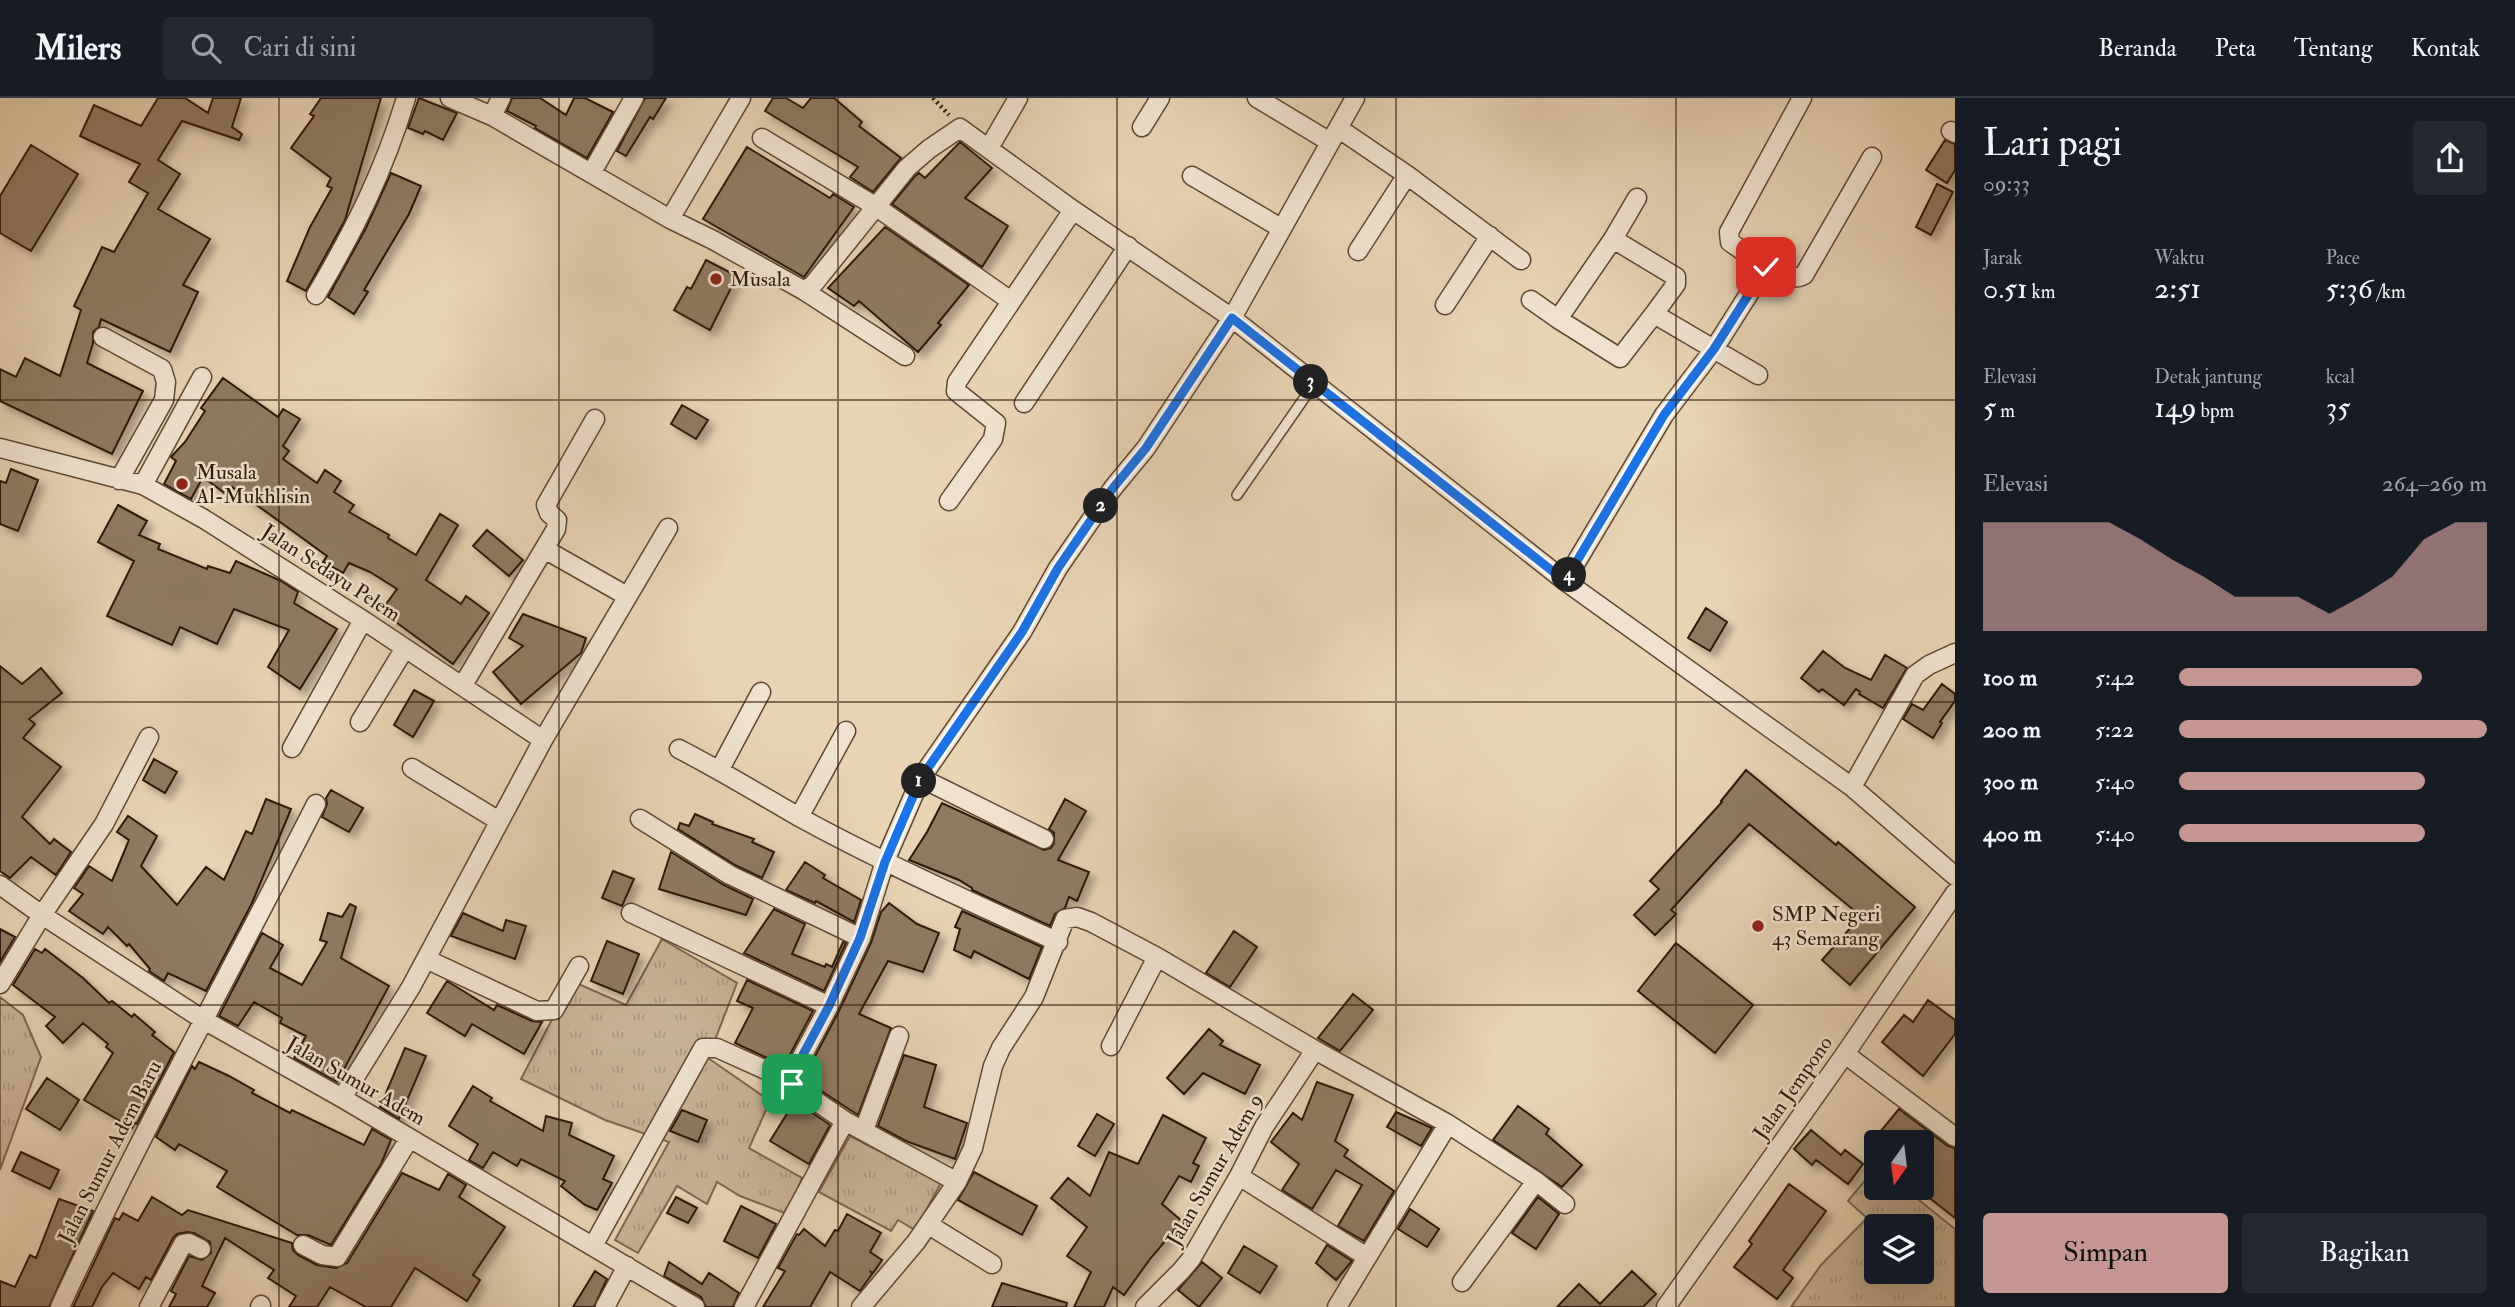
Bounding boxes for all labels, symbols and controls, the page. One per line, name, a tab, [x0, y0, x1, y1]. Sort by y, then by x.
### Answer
search box	[163, 17, 653, 80]
text: Milers	[35, 28, 121, 69]
icon: search	[187, 29, 225, 67]
text: Cari di sini	[243, 32, 356, 64]
text: Beranda	[2098, 33, 2177, 64]
text: Peta	[2215, 33, 2256, 64]
text: Tentang	[2294, 33, 2373, 64]
text: Kontak	[2411, 33, 2480, 64]
text: Lari pagi	[1983, 119, 2122, 167]
button: share	[2413, 121, 2487, 195]
text: 09:33	[1983, 169, 2030, 198]
pin	[1736, 237, 1796, 297]
text: Jarak	[1983, 246, 2022, 270]
text: Waktu	[2154, 246, 2205, 270]
text: Pace	[2326, 246, 2360, 270]
icon: check	[1747, 248, 1785, 286]
place label: Musala	[730, 266, 791, 293]
text: 0.51	[1983, 270, 2028, 307]
text: 2:51	[2154, 270, 2201, 307]
text: 5:36	[2326, 270, 2373, 307]
marker: Musala	[708, 271, 724, 287]
text: km	[2028, 280, 2055, 304]
text: /km	[2373, 280, 2406, 304]
pin: 3	[1294, 364, 1328, 400]
text: Elevasi	[1983, 365, 2037, 389]
text: Detak jantung	[2154, 365, 2262, 389]
text: kcal	[2326, 365, 2355, 389]
text: 3	[1307, 369, 1314, 393]
text: 5	[1983, 389, 1996, 426]
text: 149	[2154, 389, 2197, 426]
text: 35	[2326, 389, 2350, 426]
text: m	[1996, 399, 2015, 423]
text: bpm	[2197, 399, 2234, 423]
place label: Musala Al-Mukhlisin	[195, 459, 310, 510]
text: Elevasi	[1983, 469, 2048, 498]
text: 264–269 m	[2382, 469, 2487, 498]
marker: Musala Al-Mukhlisin	[174, 476, 190, 492]
pin: 2	[1084, 488, 1118, 524]
text: 2	[1096, 493, 1105, 517]
street label: Jalan Sedayu Pelem	[255, 517, 406, 628]
pin: 4	[1552, 558, 1586, 592]
text: 4	[1563, 562, 1574, 586]
text: 100 m	[1983, 663, 2037, 692]
text: 5:42	[2095, 663, 2135, 692]
text: 200 m	[1983, 715, 2041, 744]
text: 5:22	[2095, 715, 2134, 744]
pin: 1	[902, 764, 936, 798]
text: 300 m	[1983, 767, 2038, 796]
text: 5:40	[2095, 767, 2135, 796]
text: 1	[915, 768, 922, 792]
text: 400 m	[1983, 819, 2042, 848]
text: 5:40	[2095, 819, 2135, 848]
place label: SMP Negeri 43 Semarang	[1772, 901, 1881, 952]
marker: SMP Negeri 43 Semarang	[1750, 918, 1766, 934]
street label: Jalan Sumur Adem	[281, 1030, 430, 1132]
street label: Jalan Jempono	[1747, 1031, 1839, 1146]
pin	[762, 1054, 822, 1114]
street label: Jalan Sumur Adem Baru	[52, 1056, 168, 1249]
icon: arrive	[773, 1065, 811, 1103]
street label: Jalan Sumur Adem 9	[1160, 1089, 1270, 1252]
north arrow	[1864, 1130, 1934, 1200]
map controls	[1864, 1130, 1934, 1284]
button: Simpan	[1983, 1213, 2228, 1293]
button: Bagikan	[2242, 1213, 2487, 1293]
button: layers	[1864, 1214, 1934, 1284]

